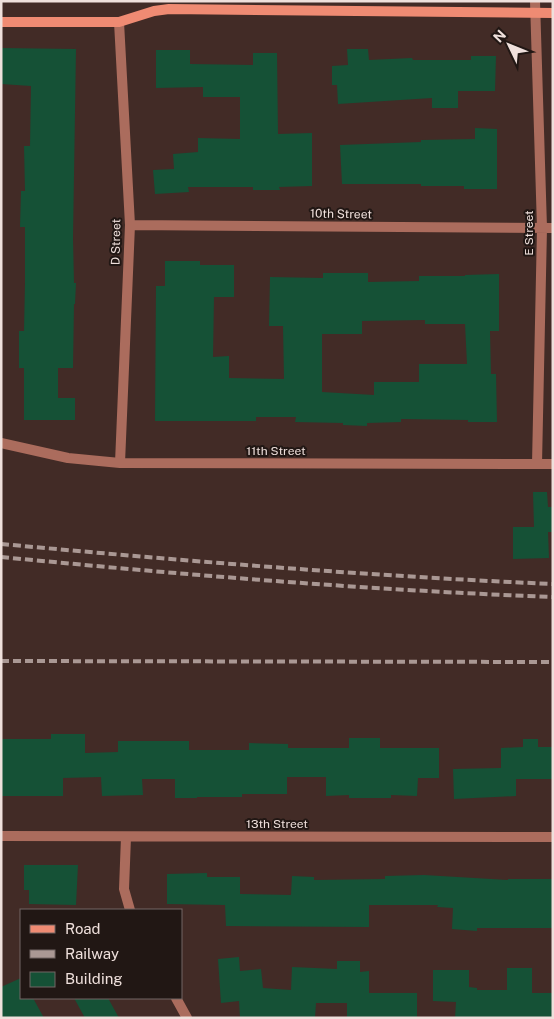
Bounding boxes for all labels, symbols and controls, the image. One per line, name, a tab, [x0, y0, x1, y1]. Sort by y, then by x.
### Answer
north arrow	[484, 20, 534, 70]
text: N	[490, 27, 509, 46]
street label: 10th Street	[310, 206, 372, 222]
street label: E Street	[522, 210, 536, 256]
street label: D Street	[109, 218, 123, 265]
street label: 11th Street	[246, 444, 306, 458]
street label: 13th Street	[246, 817, 308, 831]
legend	[20, 909, 182, 999]
text: Road	[65, 920, 101, 937]
text: Railway	[65, 945, 119, 962]
text: Building	[65, 970, 123, 987]

